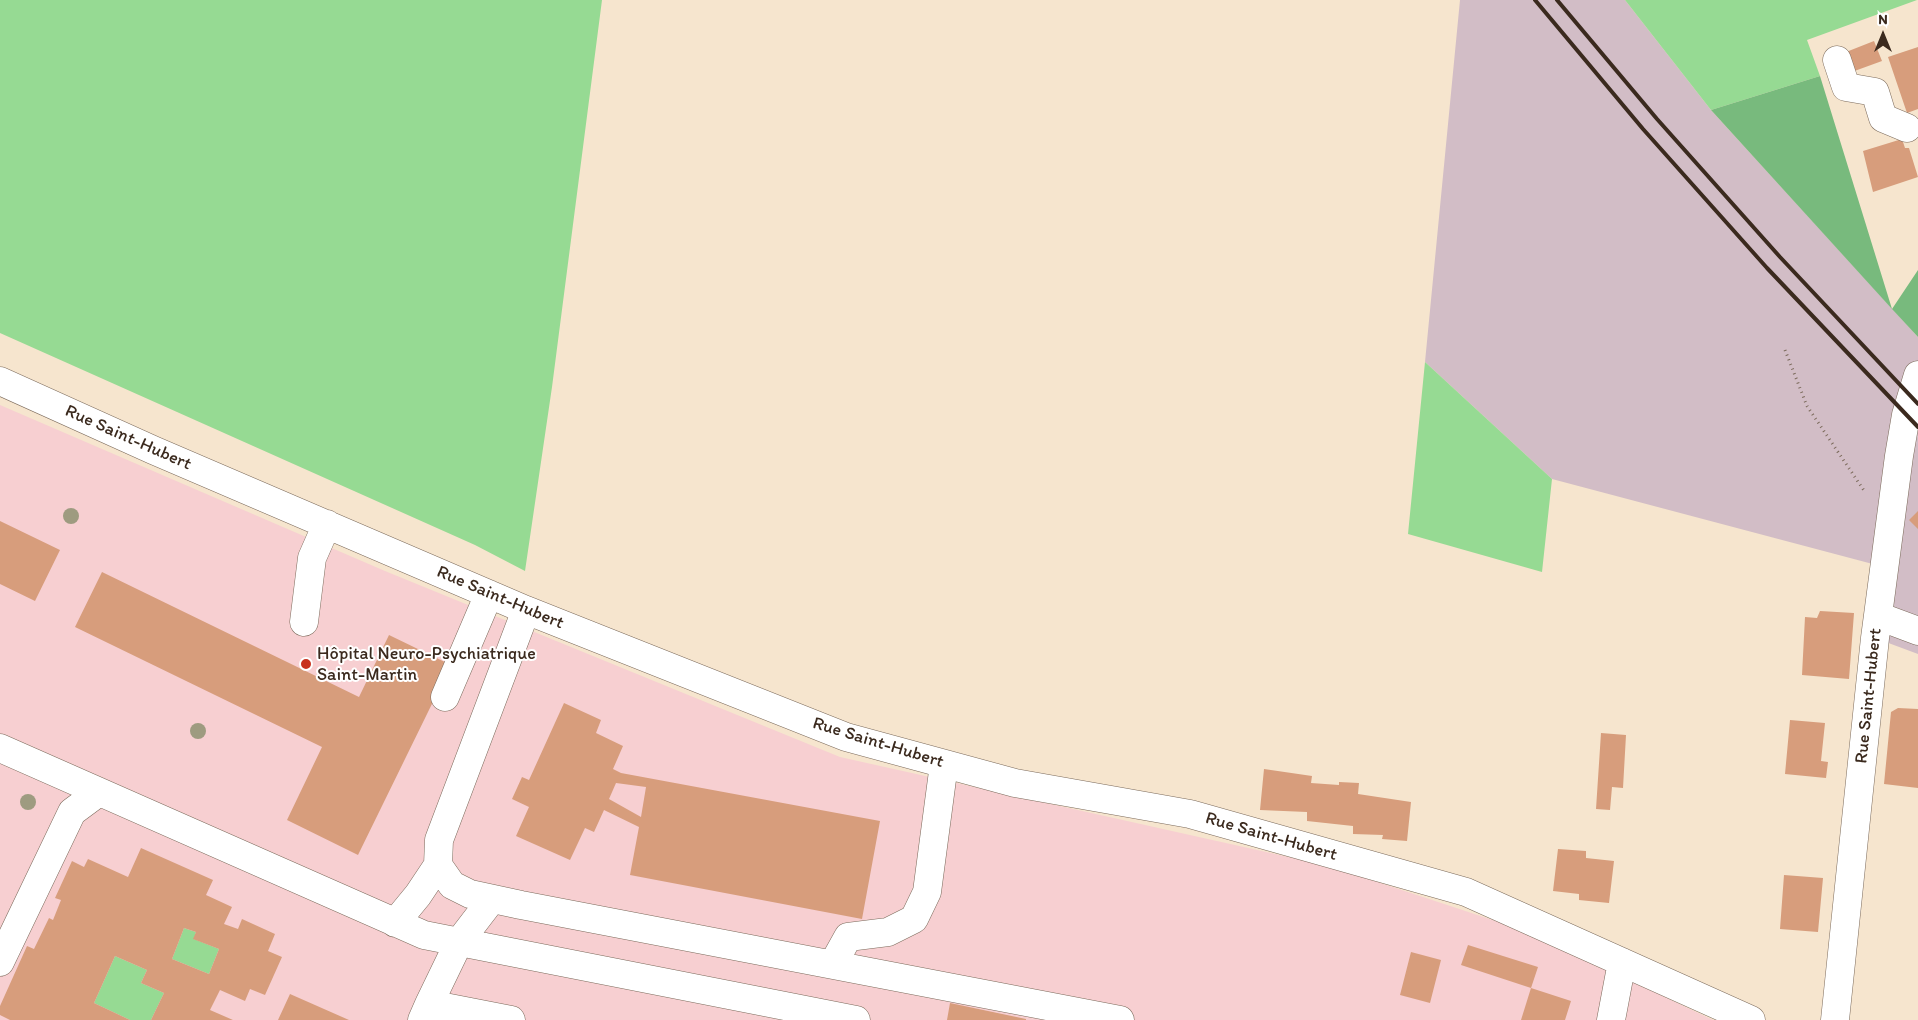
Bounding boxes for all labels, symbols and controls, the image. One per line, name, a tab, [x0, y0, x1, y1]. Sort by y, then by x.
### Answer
north arrow	[1858, 10, 1908, 60]
text: N	[1878, 11, 1888, 28]
street label: Rue Saint-Hubert	[61, 400, 195, 476]
street label: Rue Saint-Hubert	[433, 561, 567, 635]
street label: Rue Saint-Hubert	[1851, 627, 1887, 765]
place label: Hôpital Neuro-Psychiatrique Saint-Martin	[317, 643, 536, 686]
marker: Hôpital Neuro-Psychiatrique Saint-Martin	[299, 657, 313, 671]
street label: Rue Saint-Hubert	[810, 713, 946, 773]
street label: Rue Saint-Hubert	[1203, 808, 1339, 866]

